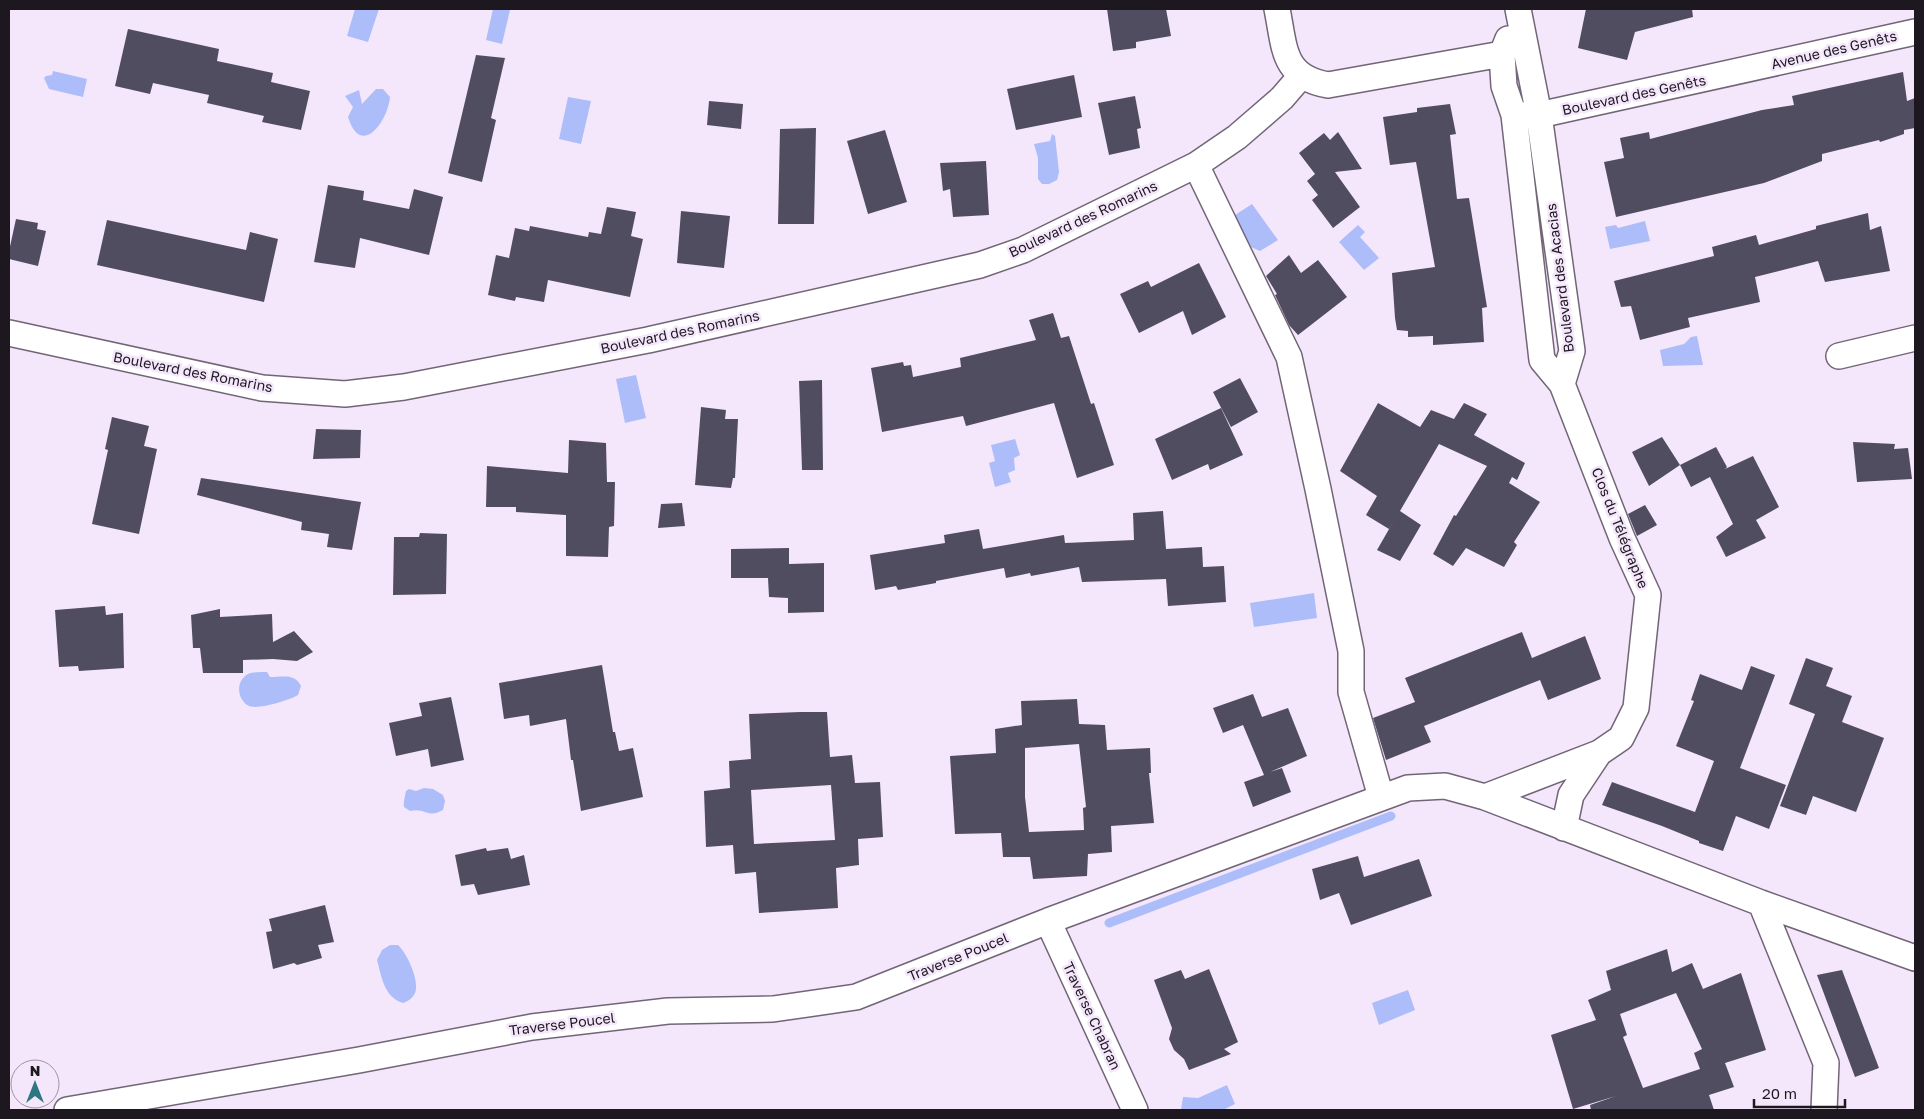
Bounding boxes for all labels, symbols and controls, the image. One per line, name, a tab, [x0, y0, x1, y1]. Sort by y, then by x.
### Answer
street label: Avenue des Genêts	[1769, 27, 1898, 72]
street label: Boulevard des Genêts	[1560, 71, 1707, 118]
street label: Boulevard des Romarins	[1006, 177, 1160, 261]
street label: Boulevard des Acacias	[1542, 202, 1577, 354]
street label: Boulevard des Romarins	[599, 306, 761, 357]
street label: Boulevard des Romarins	[112, 348, 274, 395]
street label: Clos du Télégraphe	[1588, 465, 1652, 591]
street label: Traverse Poucel	[905, 929, 1010, 984]
street label: Traverse Chabran	[1060, 959, 1125, 1072]
street label: Traverse Poucel	[508, 1009, 616, 1038]
north arrow	[10, 1059, 60, 1109]
text: N	[30, 1062, 40, 1079]
scale bar	[1754, 1076, 1845, 1108]
text: 20 m	[1762, 1084, 1797, 1102]

